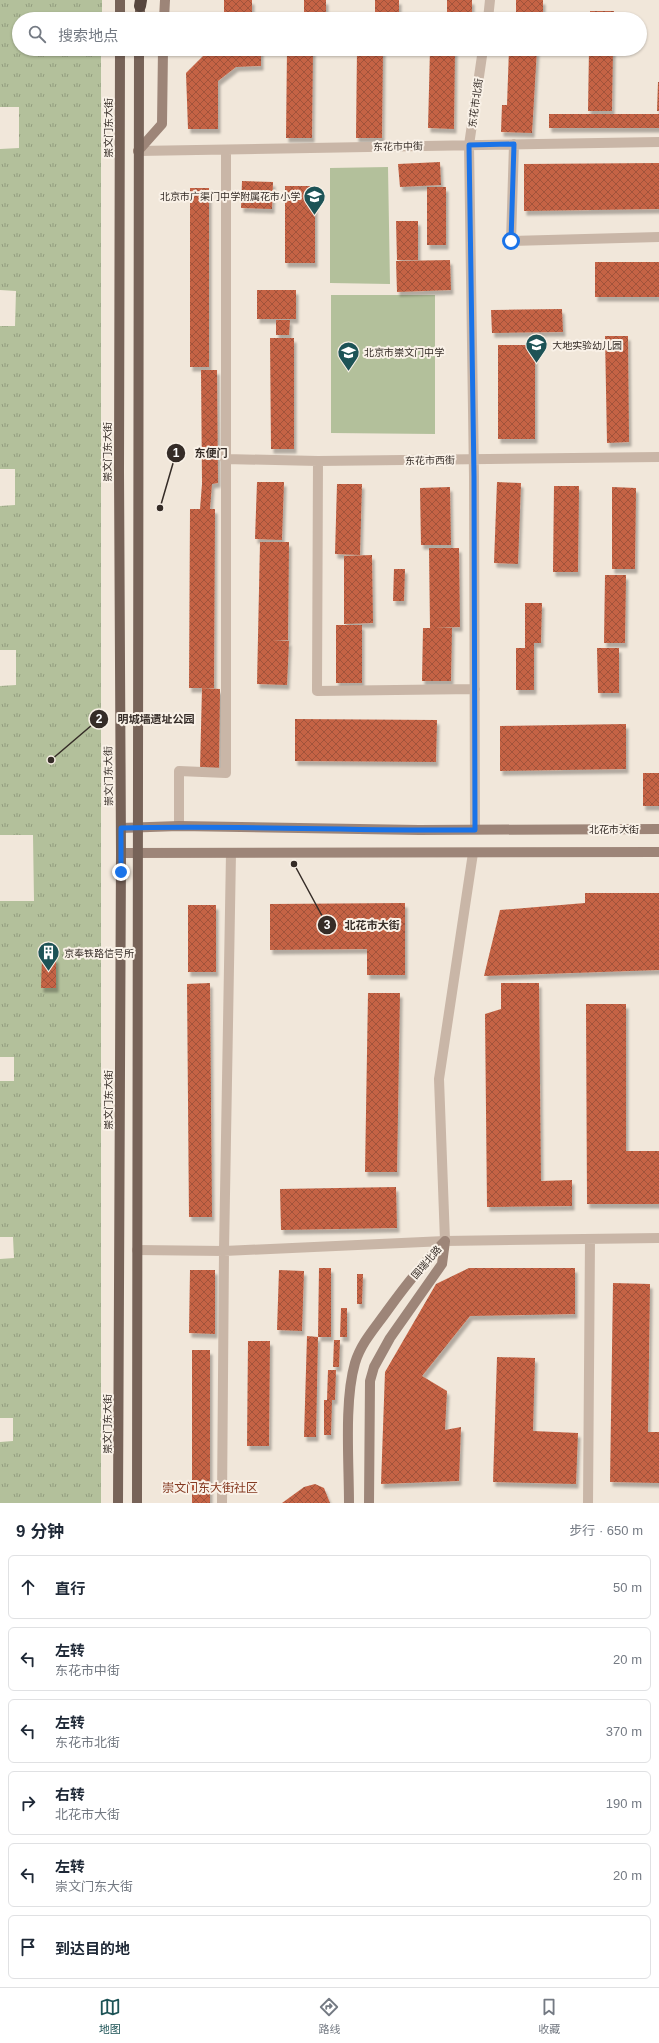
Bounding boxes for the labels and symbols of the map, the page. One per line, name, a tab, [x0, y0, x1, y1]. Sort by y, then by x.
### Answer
street label: 东花市北街	[467, 78, 484, 129]
street label: 崇文门东大街	[103, 98, 114, 158]
street label: 东花市中街	[373, 141, 423, 152]
school or university icon: 北京市广渠门中学附属花市小学	[302, 183, 328, 216]
place label: 北京市广渠门中学附属花市小学	[160, 191, 300, 202]
route start	[502, 232, 520, 250]
school or university icon: 大地实验幼儿园	[524, 332, 550, 365]
school or university icon: 北京市崇文门中学	[336, 339, 362, 372]
place label: 大地实验幼儿园	[552, 340, 622, 351]
place label: 北京市崇文门中学	[364, 347, 444, 358]
street label: 崇文门东大街	[102, 422, 113, 482]
callout: 东便门	[166, 442, 235, 465]
text: 1	[173, 446, 180, 460]
text: 东便门	[195, 447, 228, 459]
street label: 东花市西街	[405, 455, 455, 466]
callout: 明城墙遗址公园	[89, 707, 202, 730]
text: 2	[96, 712, 103, 726]
text: 明城墙遗址公园	[118, 713, 195, 725]
street label: 崇文门东大街	[102, 746, 115, 806]
street label: 北花市大街	[589, 824, 639, 835]
route end	[112, 863, 130, 881]
callout: 北花市大街	[317, 914, 408, 937]
text: 3	[324, 918, 331, 932]
text: 北花市大街	[345, 919, 400, 931]
building icon: 京奉铁路信号所	[36, 940, 62, 973]
place label: 京奉铁路信号所	[64, 948, 134, 959]
street label: 崇文门东大街	[103, 1070, 114, 1130]
street label: 国瑞北路	[409, 1244, 444, 1281]
street label: 崇文门东大街	[102, 1394, 113, 1454]
district label: 崇文门东大街社区	[162, 1481, 258, 1495]

